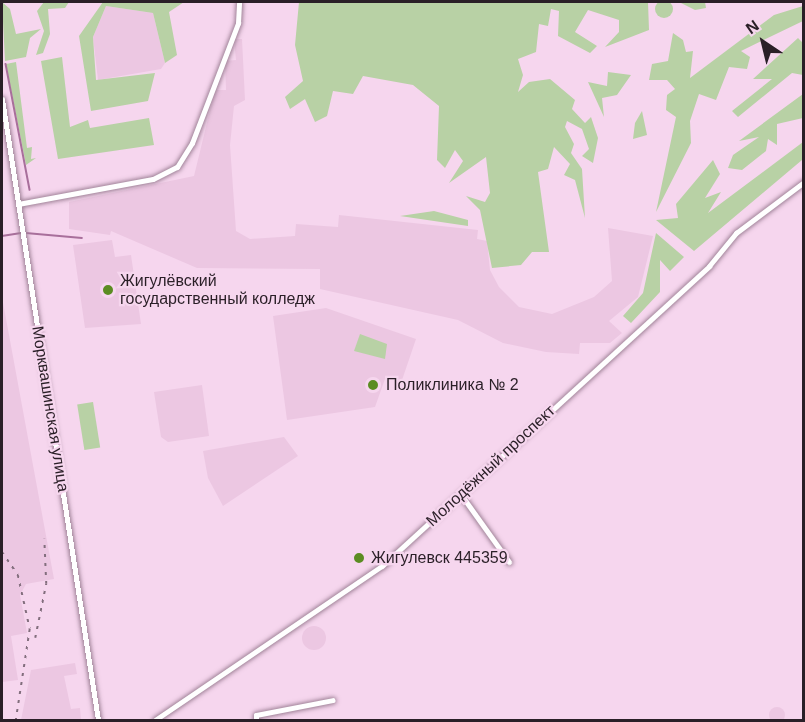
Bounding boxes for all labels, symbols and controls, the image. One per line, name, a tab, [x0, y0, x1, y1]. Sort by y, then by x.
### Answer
north arrow	[733, 12, 793, 72]
text: N	[743, 17, 762, 37]
place label: Жигулёвский государственный колледж	[120, 271, 315, 309]
marker: Жигулёвский государственный колледж	[101, 283, 115, 297]
street label: Морквашинская улица	[27, 325, 73, 493]
place label: Поликлиника № 2	[386, 375, 519, 395]
marker: Поликлиника № 2	[364, 376, 382, 394]
street label: Молодёжный проспект	[423, 401, 559, 531]
place label: Жигулевск 445359	[371, 548, 508, 568]
marker: Жигулевск 445359	[352, 551, 366, 565]

